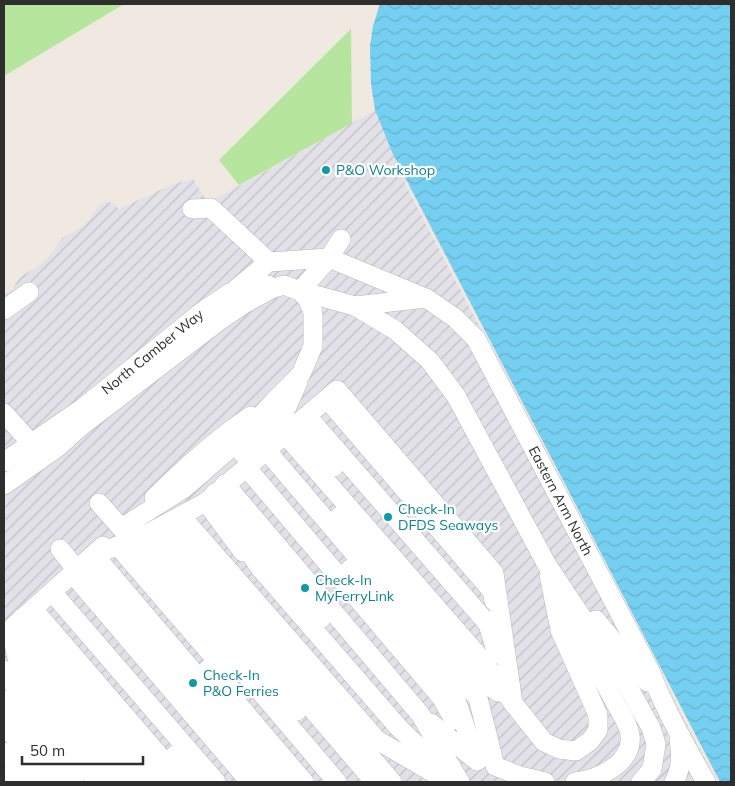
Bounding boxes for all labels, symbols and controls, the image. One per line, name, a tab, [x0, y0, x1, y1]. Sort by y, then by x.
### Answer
place label: P&O Workshop	[336, 161, 435, 179]
marker: P&O Workshop	[320, 164, 332, 176]
street label: North Camber Way	[98, 305, 208, 398]
street label: Eastern Arm North	[525, 443, 597, 559]
place label: Check-In DFDS Seaways	[398, 500, 498, 534]
marker: Check-In DFDS Seaways	[382, 511, 394, 523]
place label: Check-In MyFerryLink	[315, 571, 395, 605]
marker: Check-In MyFerryLink	[299, 582, 311, 594]
place label: Check-In P&O Ferries	[203, 666, 279, 700]
marker: Check-In P&O Ferries	[187, 677, 199, 689]
scale bar	[22, 734, 144, 766]
text: 50 m	[30, 741, 65, 760]

